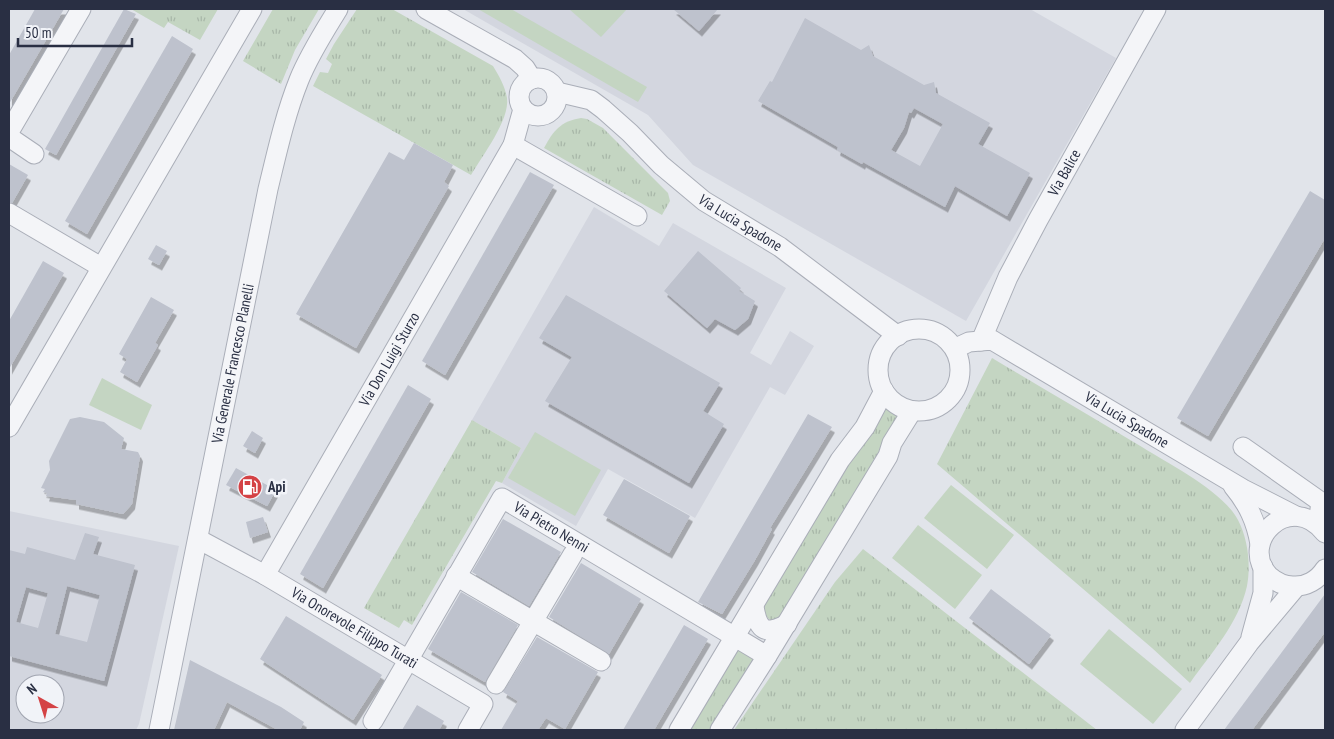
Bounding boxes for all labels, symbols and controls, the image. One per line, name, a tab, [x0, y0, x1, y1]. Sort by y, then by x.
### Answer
scale bar	[18, 15, 131, 47]
text: 50 m	[25, 23, 51, 42]
street label: Via Balice	[1043, 146, 1085, 200]
street label: Via Lucia Spadone	[694, 190, 786, 255]
street label: Via Generale Francesco Planelli	[207, 282, 258, 446]
street label: Via Don Luigi Sturzo	[354, 309, 423, 410]
street label: Via Lucia Spadone	[1081, 387, 1172, 452]
fuel station icon: Api	[237, 474, 263, 500]
place label: Api	[267, 477, 286, 496]
street label: Via Pietro Nenni	[510, 497, 593, 557]
street label: Via Onorevole Filippo Turati	[287, 582, 422, 672]
north arrow	[15, 674, 65, 724]
text: N	[23, 680, 40, 698]

